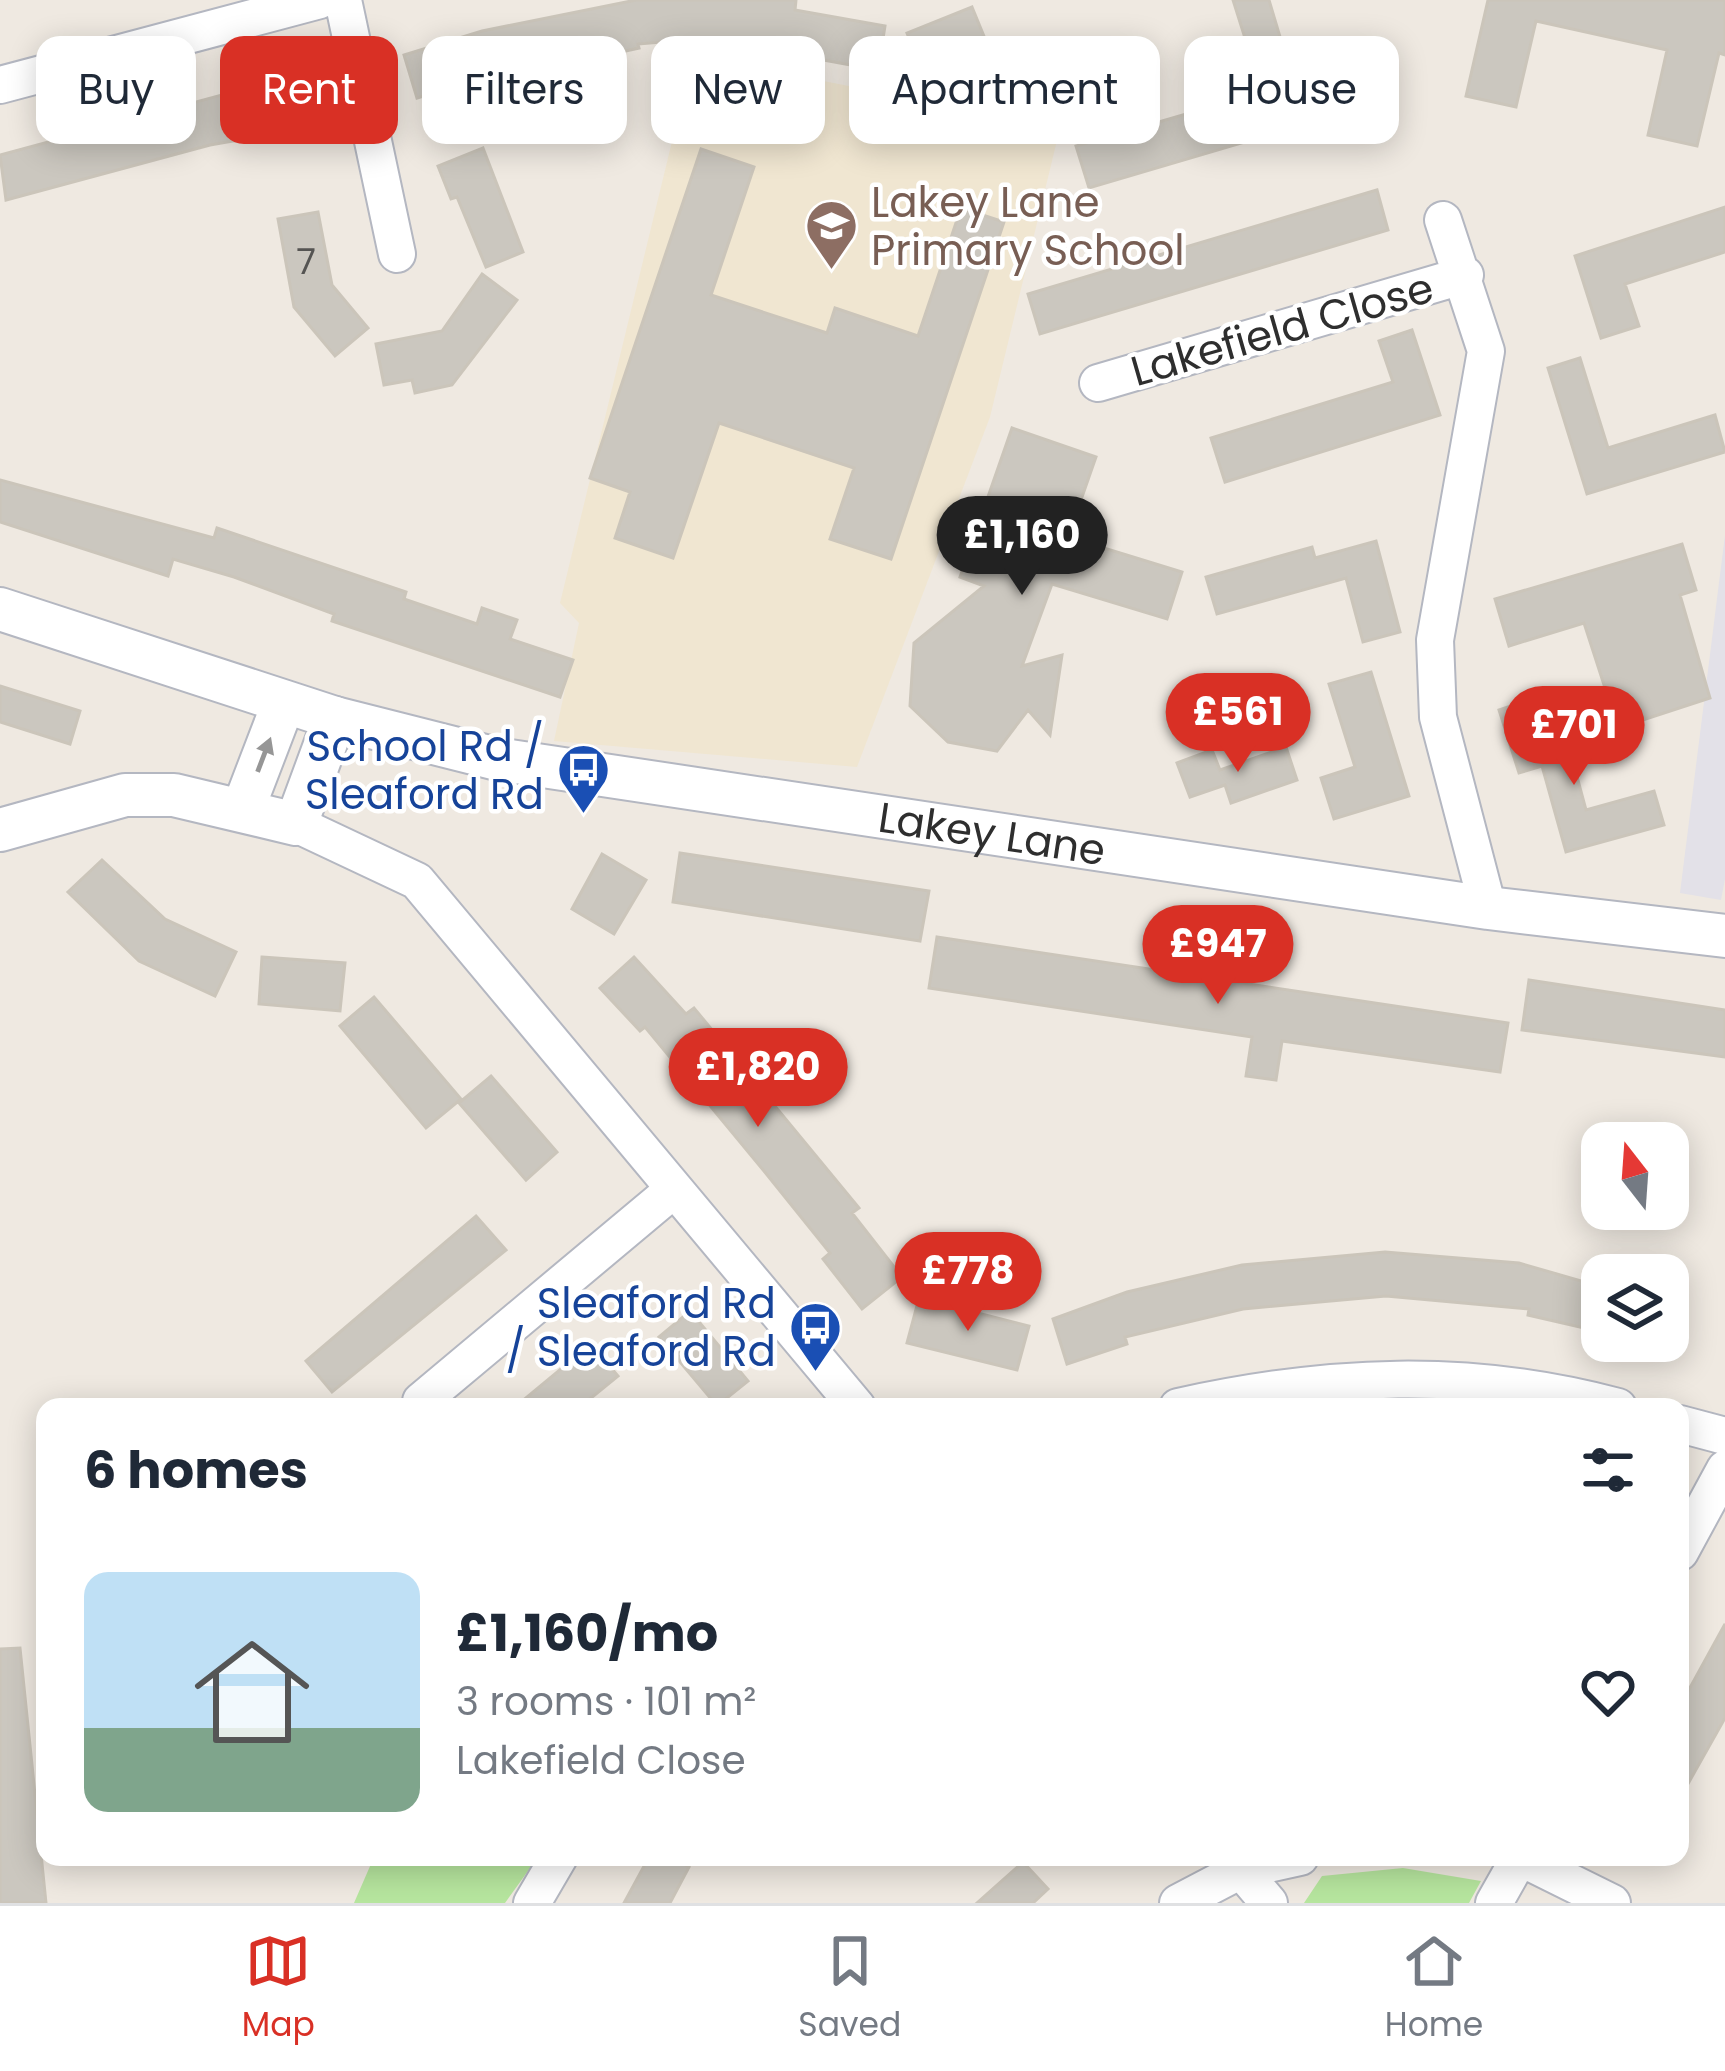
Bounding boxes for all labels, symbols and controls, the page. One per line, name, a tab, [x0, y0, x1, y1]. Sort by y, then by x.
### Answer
chip: Buy	[36, 36, 196, 144]
chip: Rent	[220, 36, 398, 144]
chip: Filters	[422, 36, 627, 144]
chip: New	[651, 36, 825, 144]
chip: Apartment	[849, 36, 1160, 144]
chip: House	[1184, 36, 1399, 144]
place label: Lakey Lane Primary School	[871, 173, 1185, 280]
school or university icon: Lakey Lane Primary School	[804, 198, 860, 272]
house number: 7	[296, 236, 316, 287]
street label: Lakefield Close	[1124, 258, 1440, 401]
pin: £1,160	[924, 496, 1120, 598]
text: £1,160	[964, 507, 1080, 562]
pin: £561	[1167, 673, 1309, 775]
text: £561	[1193, 684, 1283, 739]
pin: £701	[1503, 686, 1645, 788]
text: £701	[1531, 697, 1617, 752]
place label: School Rd / Sleaford Rd	[305, 717, 544, 824]
one-way arrow	[255, 737, 274, 773]
bus stop icon: School Rd / Sleaford Rd	[555, 742, 611, 816]
street label: Lakey Lane	[875, 788, 1109, 880]
pin: £947	[1147, 905, 1289, 1007]
text: £947	[1169, 916, 1267, 971]
pin: £1,820	[660, 1028, 856, 1130]
text: £1,820	[696, 1039, 820, 1094]
north arrow	[1581, 1122, 1689, 1230]
map controls	[1581, 1122, 1689, 1362]
pin: £778	[897, 1232, 1039, 1334]
text: £778	[922, 1243, 1014, 1298]
button: layers	[1581, 1254, 1689, 1362]
place label: Sleaford Rd / Sleaford Rd	[505, 1274, 776, 1381]
bus stop icon: Sleaford Rd / Sleaford Rd	[787, 1299, 843, 1373]
text: 6 homes	[84, 1434, 308, 1506]
icon: filters	[1575, 1437, 1641, 1503]
text: £1,160/mo	[456, 1597, 718, 1669]
icon: home	[180, 1620, 324, 1764]
icon: heart	[1575, 1659, 1641, 1725]
text: 3 rooms · 101 m²	[456, 1674, 756, 1729]
text: Lakefield Close	[456, 1733, 746, 1788]
tab: Map	[242, 1928, 315, 2050]
tab: Saved	[798, 1928, 901, 2050]
tab: Home	[1385, 1928, 1483, 2050]

